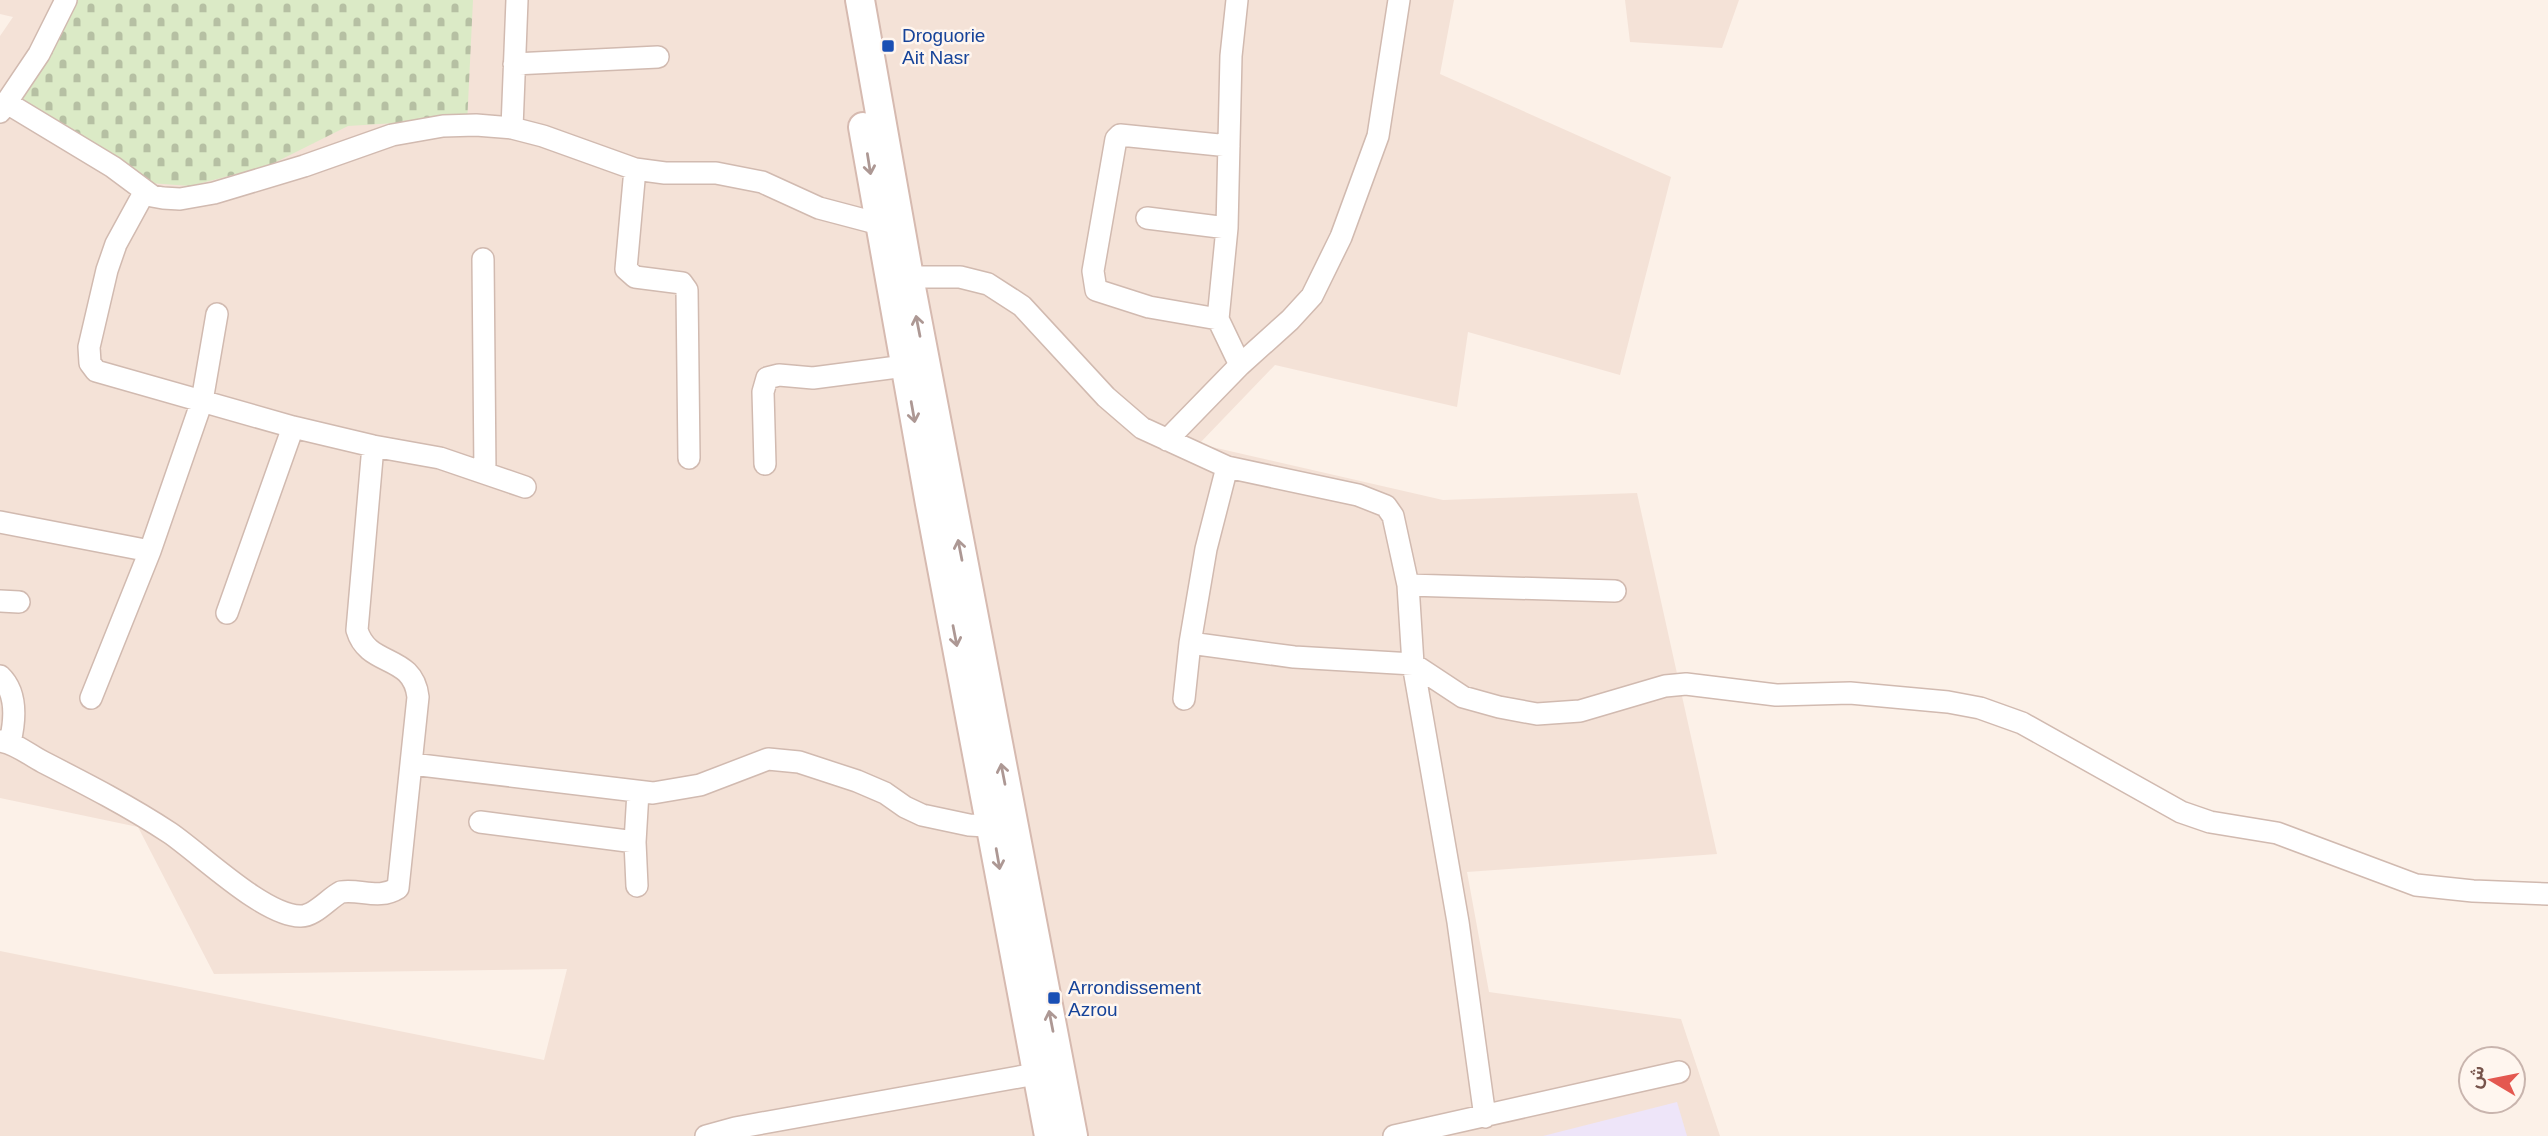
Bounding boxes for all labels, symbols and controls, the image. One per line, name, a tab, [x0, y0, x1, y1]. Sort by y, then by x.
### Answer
place label: Droguorie Ait Nasr	[902, 25, 985, 68]
marker: Droguorie Ait Nasr	[880, 38, 896, 54]
one-way arrow	[863, 152, 876, 175]
one-way arrow	[911, 316, 924, 338]
one-way arrow	[907, 400, 921, 423]
one-way arrow	[953, 539, 967, 562]
one-way arrow	[949, 624, 963, 647]
one-way arrow	[995, 763, 1009, 786]
one-way arrow	[992, 847, 1005, 870]
place label: Arrondissement Azrou	[1068, 977, 1202, 1020]
marker: Arrondissement Azrou	[1046, 990, 1062, 1006]
one-way arrow	[1043, 1010, 1057, 1033]
north arrow	[2457, 1045, 2527, 1115]
text: ش	[2463, 1064, 2489, 1090]

